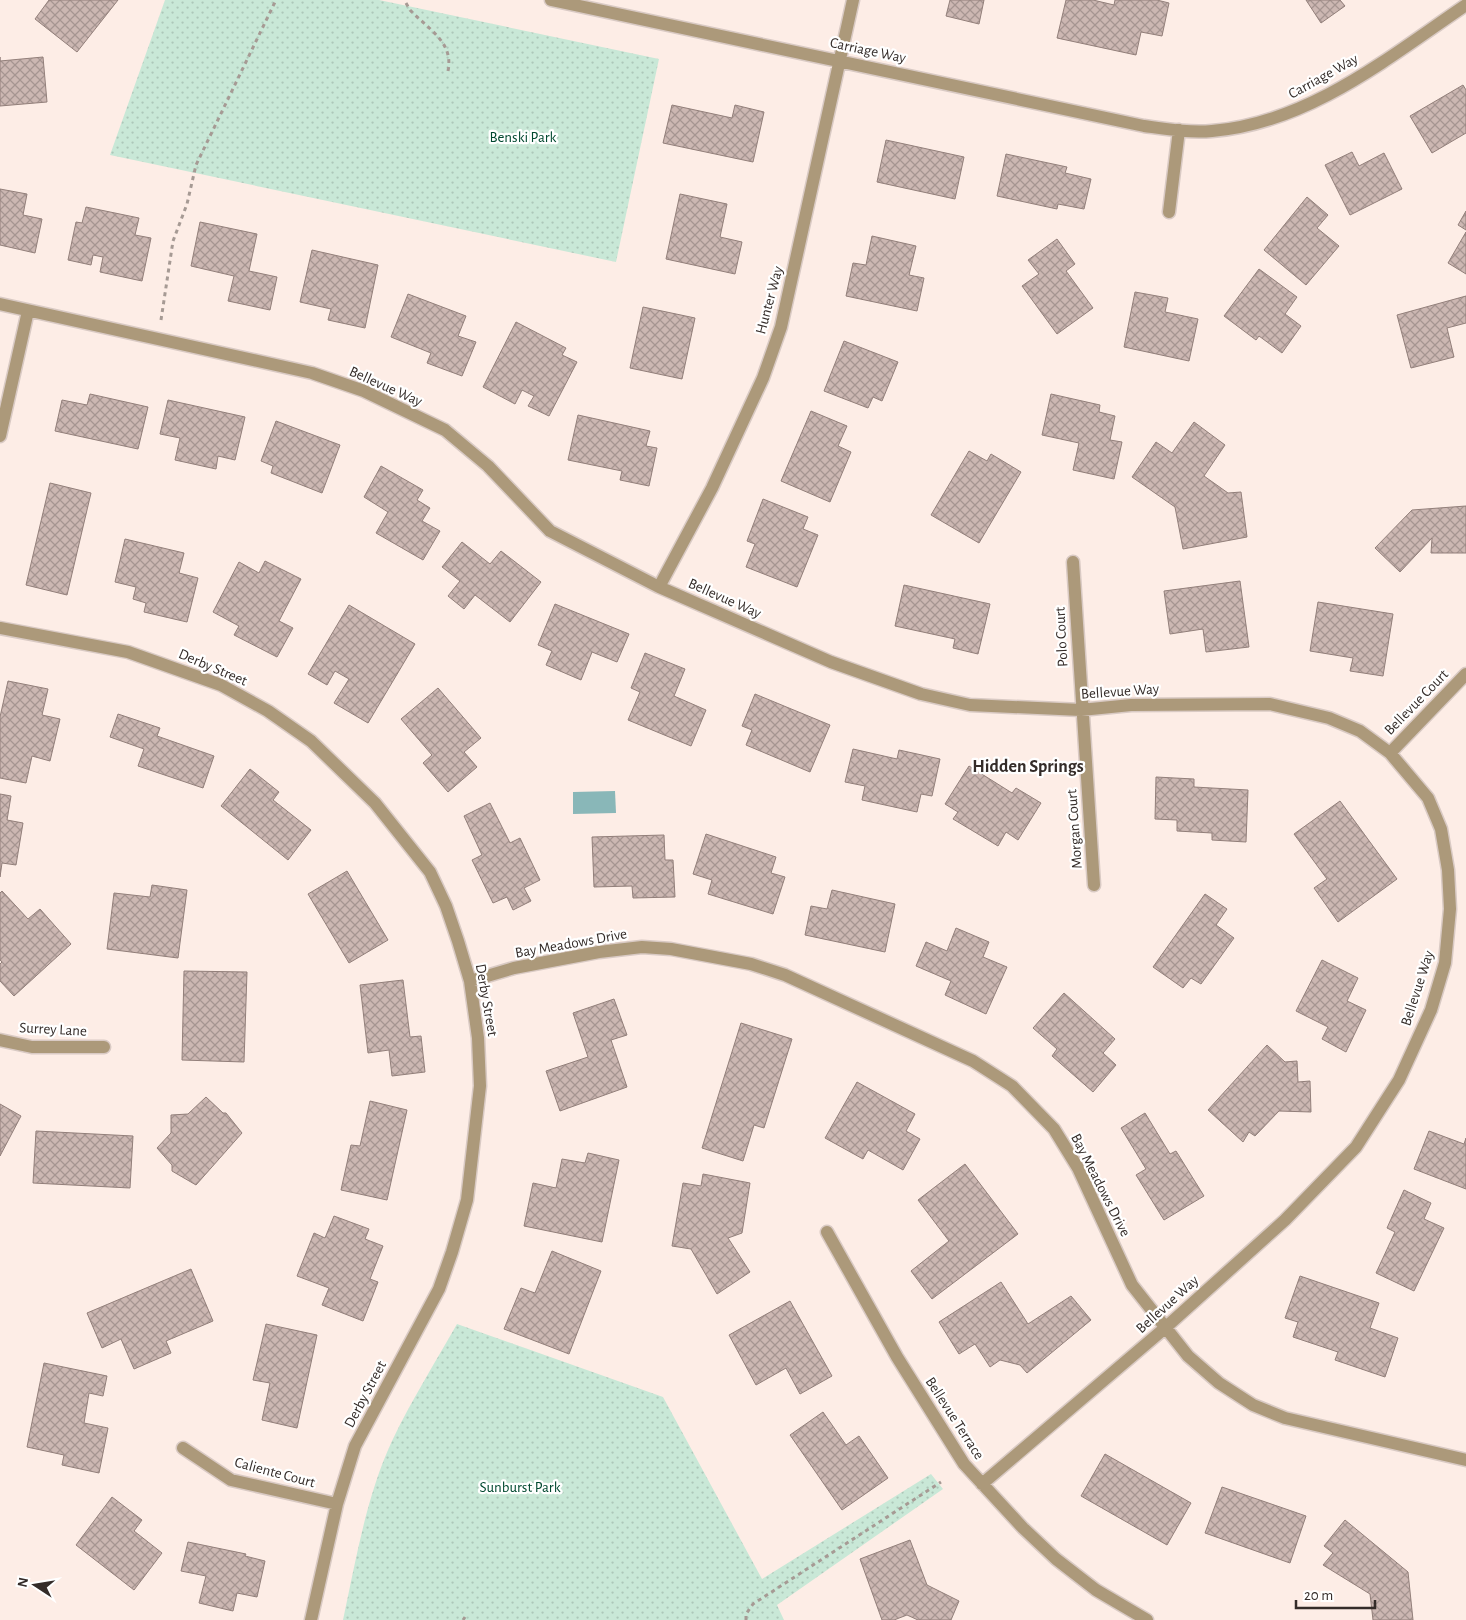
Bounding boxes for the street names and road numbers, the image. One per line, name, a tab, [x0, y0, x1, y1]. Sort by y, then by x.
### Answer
street label: Carriage Way	[829, 35, 908, 66]
street label: Carriage Way	[1286, 51, 1361, 102]
street label: Hunter Way	[753, 264, 786, 336]
street label: Bellevue Way	[347, 364, 425, 409]
street label: Bellevue Way	[686, 576, 764, 621]
street label: Polo Court	[1052, 606, 1071, 667]
street label: Derby Street	[176, 646, 250, 689]
street label: Bellevue Court	[1382, 667, 1451, 738]
street label: Bellevue Way	[1080, 681, 1160, 702]
street label: Morgan Court	[1064, 788, 1085, 869]
street label: Bay Meadows Drive	[514, 926, 628, 961]
street label: Bellevue Way	[1398, 948, 1437, 1028]
street label: Derby Street	[473, 963, 500, 1038]
street label: Surrey Lane	[19, 1020, 87, 1039]
street label: Bay Meadows Drive	[1068, 1131, 1133, 1239]
street label: Bellevue Way	[1133, 1272, 1202, 1336]
street label: Derby Street	[342, 1358, 389, 1430]
street label: Bellevue Terrace	[922, 1374, 987, 1462]
street label: Caliente Court	[233, 1455, 317, 1490]

